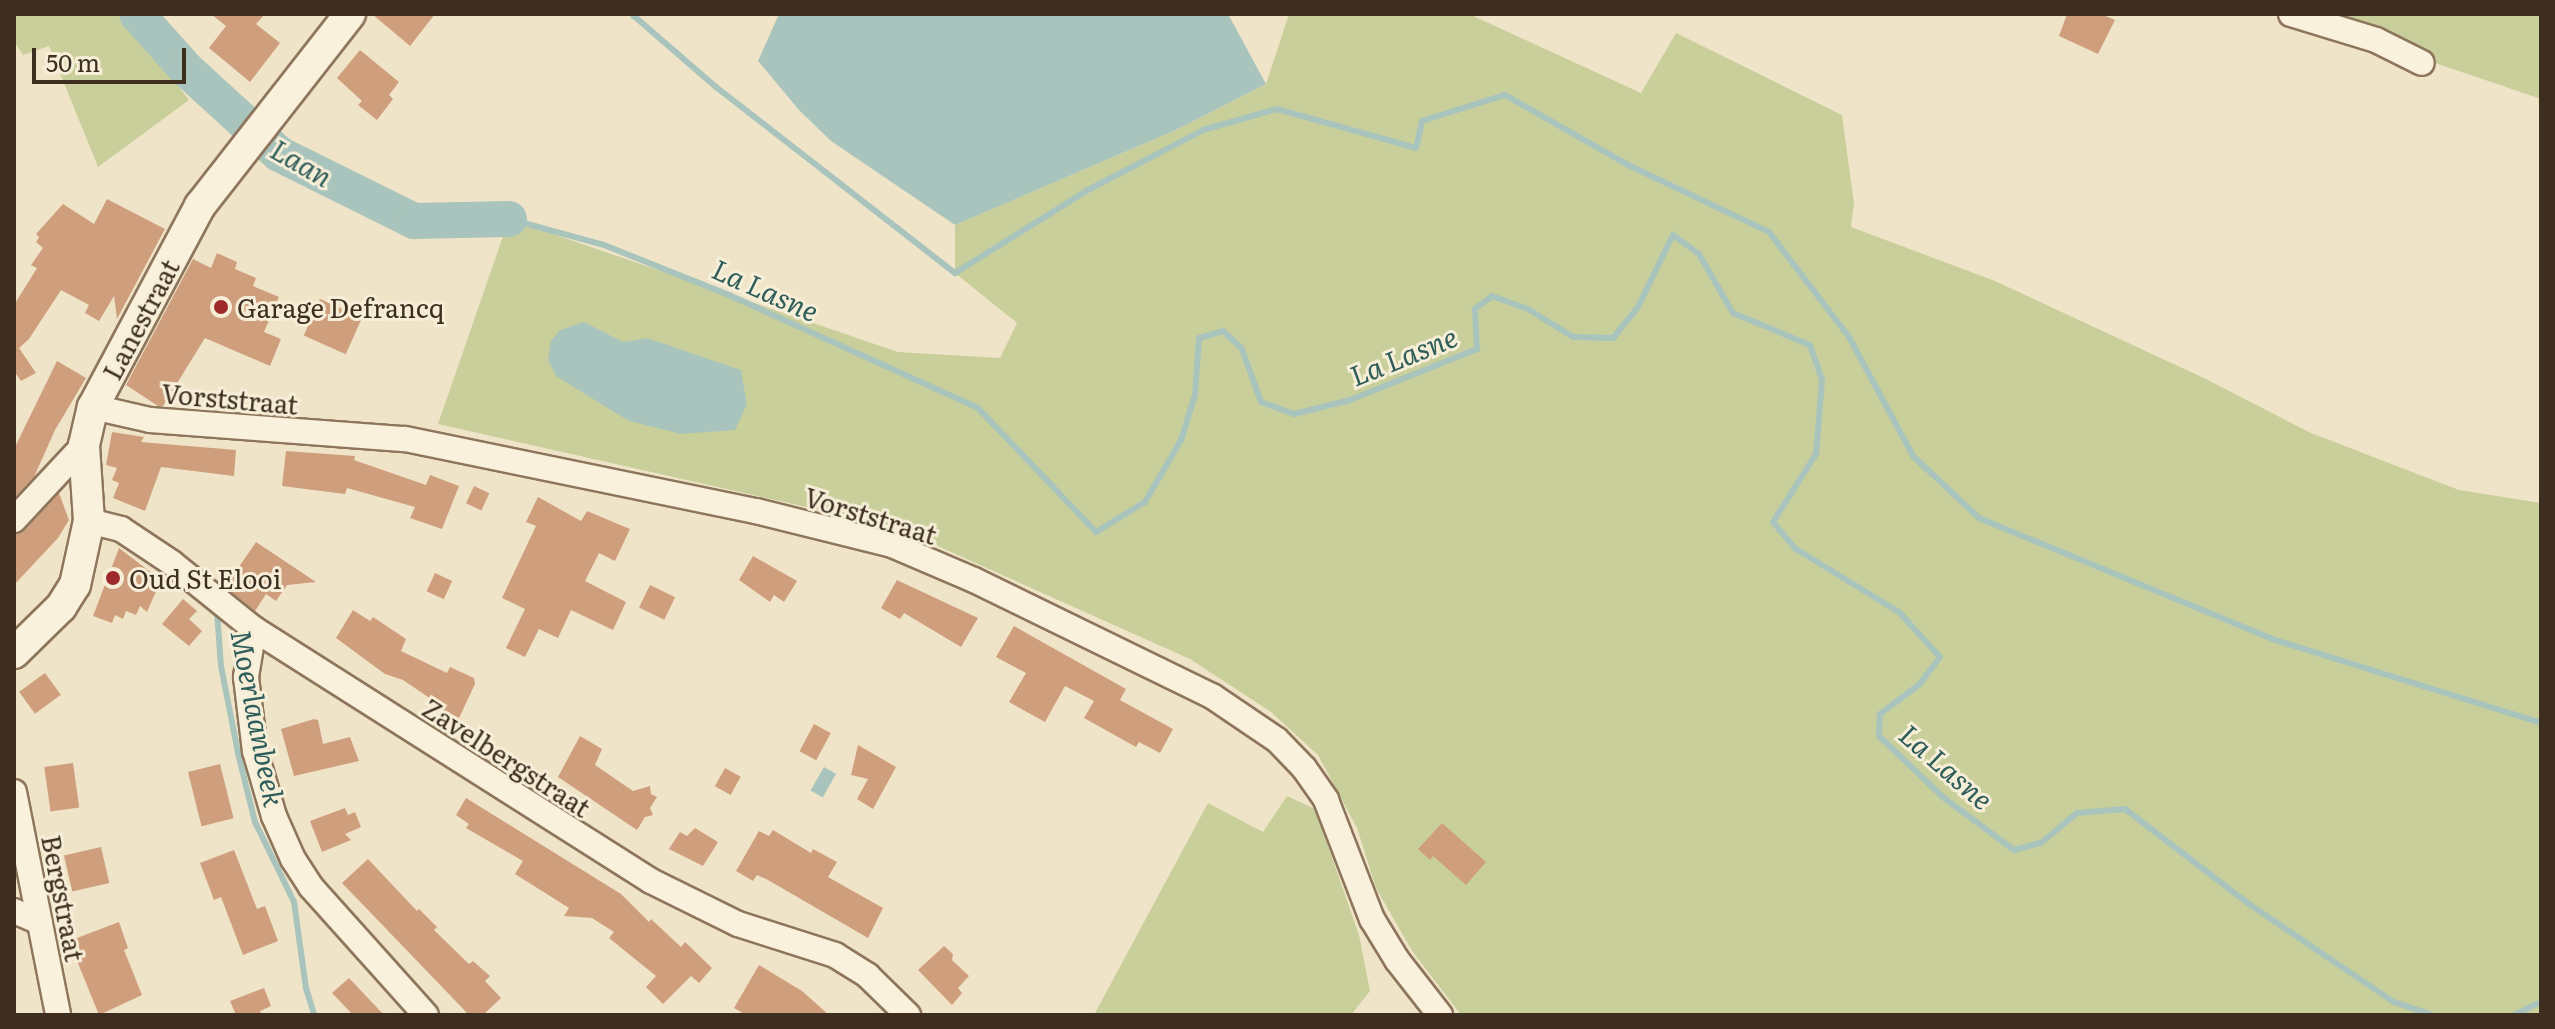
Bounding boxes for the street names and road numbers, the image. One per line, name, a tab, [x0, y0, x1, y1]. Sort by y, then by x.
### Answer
street label: Lanestraat	[95, 253, 185, 385]
street label: Vorststraat	[160, 376, 300, 420]
street label: Vorststraat	[801, 480, 941, 550]
street label: Zavelbergstraat	[417, 691, 597, 823]
street label: Bergstraat	[36, 832, 92, 964]

